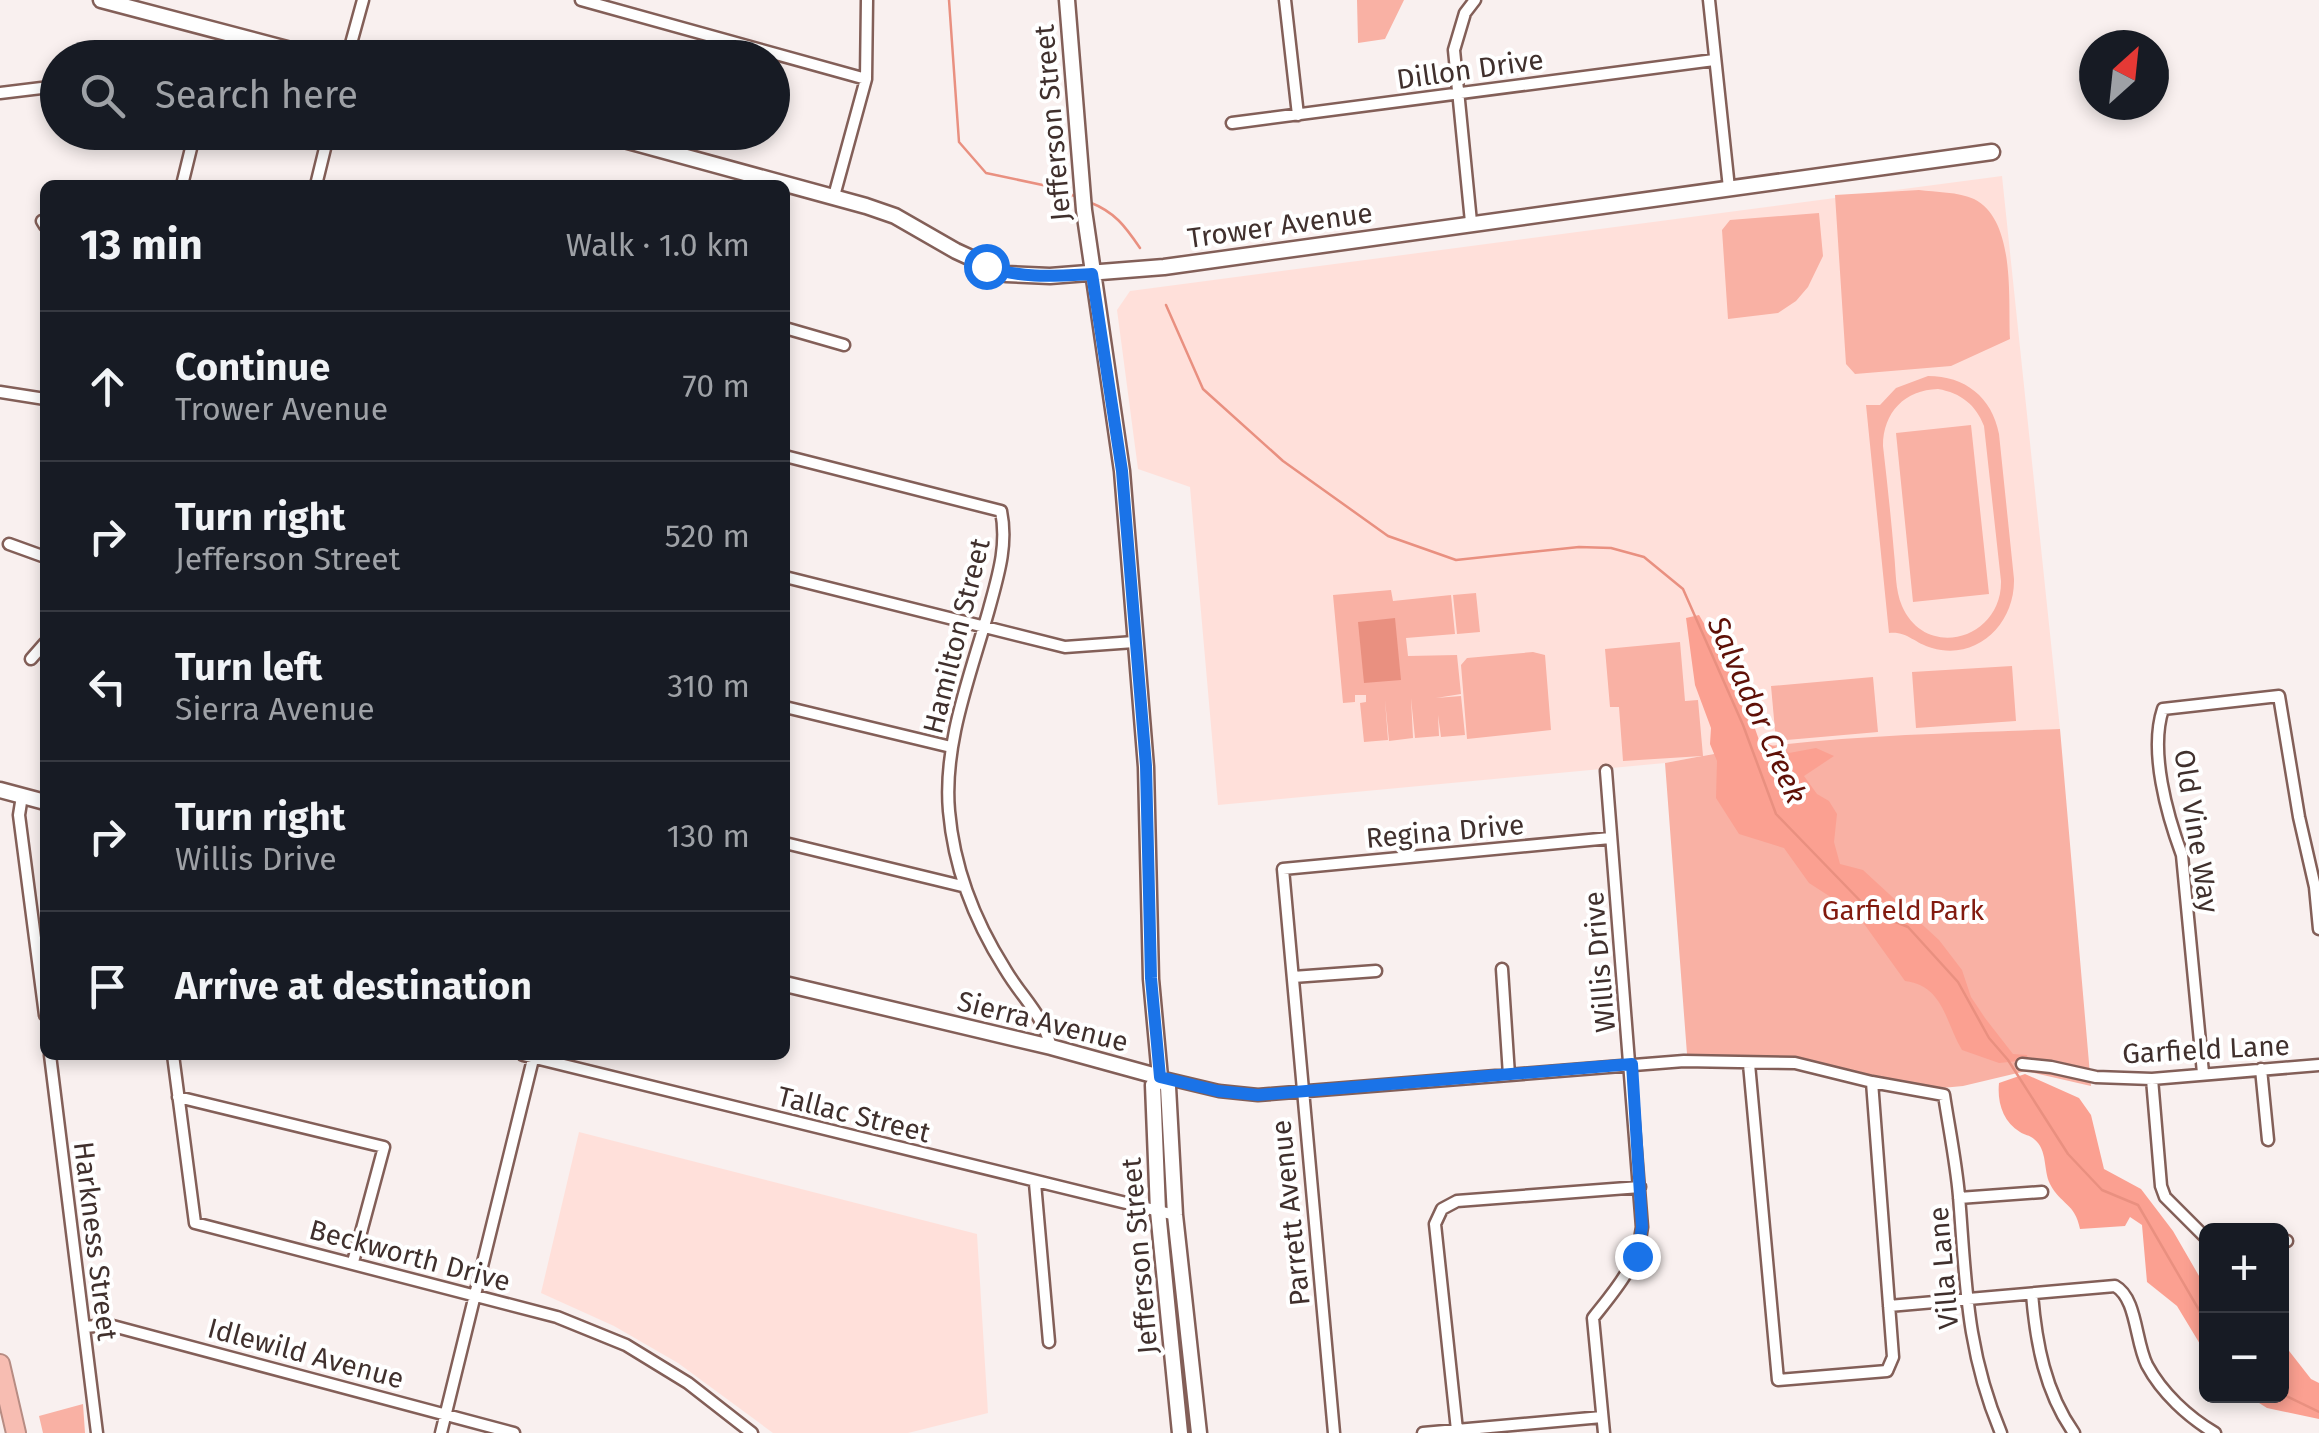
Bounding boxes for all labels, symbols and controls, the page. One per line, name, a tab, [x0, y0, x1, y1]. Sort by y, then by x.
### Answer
street label: Jefferson Street	[1027, 22, 1078, 223]
north arrow	[2079, 30, 2169, 120]
search box	[40, 40, 790, 150]
street label: Dillon Drive	[1394, 43, 1546, 96]
icon: search	[75, 68, 130, 123]
text: Search here	[155, 72, 358, 118]
street label: Trower Avenue	[1185, 196, 1375, 255]
text: 13 min	[80, 220, 203, 270]
text: Walk · 1.0 km	[566, 226, 750, 264]
route start	[964, 244, 1010, 290]
text: Continue	[175, 344, 330, 390]
icon: ahead	[80, 359, 135, 414]
text: 70 m	[682, 367, 750, 405]
text: Trower Avenue	[175, 390, 388, 428]
text: Turn right	[175, 494, 345, 540]
icon: right	[80, 509, 135, 564]
text: 520 m	[665, 517, 750, 555]
street label: Hamilton Street	[916, 534, 997, 737]
text: Jefferson Street	[175, 540, 400, 578]
water label: Salvador Creek	[1699, 610, 1814, 809]
text: Turn left	[175, 644, 322, 690]
icon: left	[80, 659, 135, 714]
text: 310 m	[667, 667, 750, 705]
text: Sierra Avenue	[175, 690, 375, 728]
street label: Old Vine Way	[2167, 747, 2226, 915]
text: Turn right	[175, 794, 345, 840]
street label: Regina Drive	[1364, 808, 1526, 855]
icon: right	[80, 809, 135, 864]
text: 130 m	[666, 817, 750, 855]
text: Willis Drive	[175, 840, 337, 878]
street label: Willis Drive	[1577, 890, 1622, 1034]
park label: Garfield Park	[1822, 894, 1985, 927]
icon: arrive	[80, 959, 135, 1014]
text: Arrive at destination	[175, 963, 532, 1009]
street label: Sierra Avenue	[954, 984, 1132, 1059]
street label: Garfield Lane	[2121, 1029, 2291, 1070]
street label: Tallac Street	[774, 1080, 935, 1150]
street label: Parrett Avenue	[1264, 1118, 1317, 1307]
street label: Harkness Street	[67, 1140, 124, 1343]
street label: Jefferson Street	[1114, 1155, 1165, 1356]
street label: Villa Lane	[1922, 1205, 1965, 1331]
street label: Beckworth Drive	[306, 1213, 514, 1298]
map controls	[2199, 1223, 2289, 1403]
button: +	[2199, 1223, 2289, 1313]
route end	[1615, 1234, 1661, 1280]
street label: Idlewild Avenue	[204, 1311, 407, 1395]
button: −	[2199, 1313, 2289, 1403]

